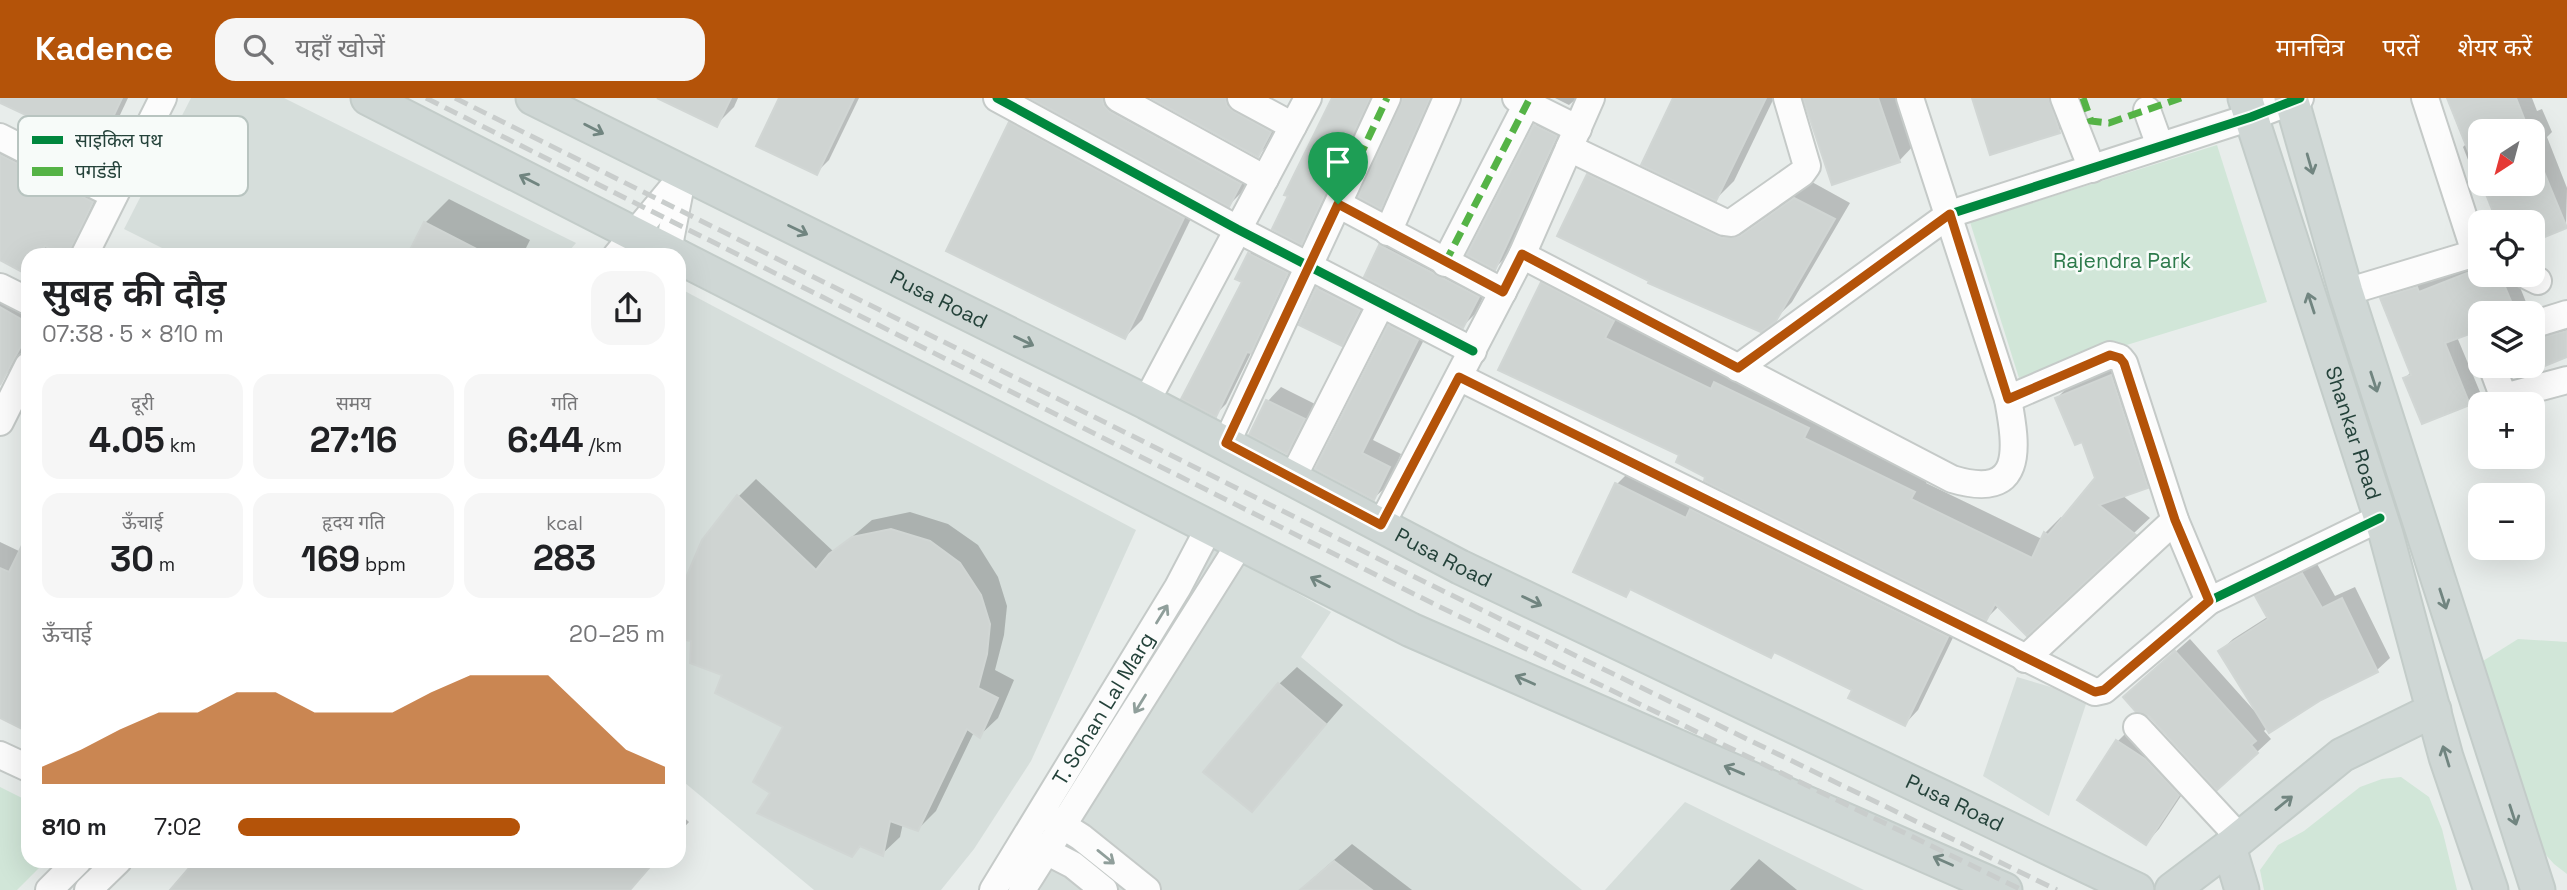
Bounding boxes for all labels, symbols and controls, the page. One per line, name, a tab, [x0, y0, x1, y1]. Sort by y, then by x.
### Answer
search box	[215, 18, 705, 81]
text: Kadence	[35, 28, 173, 70]
icon: search	[239, 30, 277, 68]
text: यहाँ खोजें	[295, 31, 385, 65]
text: मानचित्र	[2276, 32, 2344, 63]
text: परतें	[2382, 32, 2420, 63]
text: शेयर करें	[2458, 32, 2532, 63]
legend	[18, 116, 248, 196]
north arrow	[2468, 119, 2544, 196]
map controls	[2468, 119, 2545, 560]
one-way arrow	[583, 122, 604, 136]
text: साइकिल पथ	[75, 128, 163, 153]
pin	[1308, 132, 1368, 204]
icon: arrive	[1319, 143, 1357, 181]
one-way arrow	[2304, 153, 2317, 175]
text: पगडंडी	[75, 159, 123, 184]
one-way arrow	[519, 173, 540, 186]
button: locate	[2468, 210, 2545, 287]
one-way arrow	[787, 224, 808, 237]
park label: Rajendra Park	[2053, 247, 2191, 274]
street label: Pusa Road	[886, 263, 992, 334]
text: सुबह की दौड़	[42, 269, 226, 317]
button: share	[591, 271, 665, 345]
one-way arrow	[2304, 292, 2317, 314]
button: layers	[2468, 301, 2545, 378]
text: 07:38 · 5 × 810 m	[42, 319, 224, 349]
one-way arrow	[1013, 335, 1034, 349]
street label: Shankar Road	[2320, 363, 2388, 503]
one-way arrow	[2369, 370, 2382, 392]
text: दूरी	[131, 391, 154, 416]
text: समय	[336, 391, 371, 416]
text: गति	[551, 391, 578, 416]
button: +	[2468, 392, 2545, 469]
text: 4.05	[89, 418, 165, 462]
text: 27:16	[310, 418, 397, 462]
text: 6:44	[507, 418, 584, 462]
text: km	[165, 433, 196, 458]
text: /km	[584, 433, 622, 458]
button: −	[2468, 483, 2545, 560]
text: ऊँचाई	[122, 510, 163, 535]
text: हृदय गति	[322, 510, 385, 535]
text: kcal	[546, 511, 583, 536]
street label: Pusa Road	[1390, 521, 1497, 593]
text: 283	[533, 536, 596, 580]
text: 30	[110, 537, 154, 581]
text: 169	[301, 537, 360, 581]
text: m	[154, 552, 175, 577]
text: bpm	[360, 552, 406, 577]
one-way arrow	[1310, 575, 1331, 589]
one-way arrow	[2438, 587, 2450, 609]
one-way arrow	[1521, 595, 1542, 608]
one-way arrow	[1155, 605, 1169, 625]
text: ऊँचाई	[42, 619, 92, 649]
text: 20–25 m	[569, 619, 665, 649]
street label: T. Sohan Lal Marg	[1046, 627, 1160, 790]
one-way arrow	[1515, 673, 1537, 686]
one-way arrow	[1133, 693, 1147, 713]
one-way arrow	[2439, 745, 2452, 767]
one-way arrow	[1724, 763, 1745, 776]
street label: Pusa Road	[1901, 768, 2008, 837]
one-way arrow	[2274, 795, 2292, 811]
one-way arrow	[2507, 804, 2520, 826]
text: 810 m	[42, 812, 107, 842]
text: 7:02	[154, 812, 201, 842]
one-way arrow	[1097, 850, 1115, 865]
one-way arrow	[1932, 854, 1954, 867]

